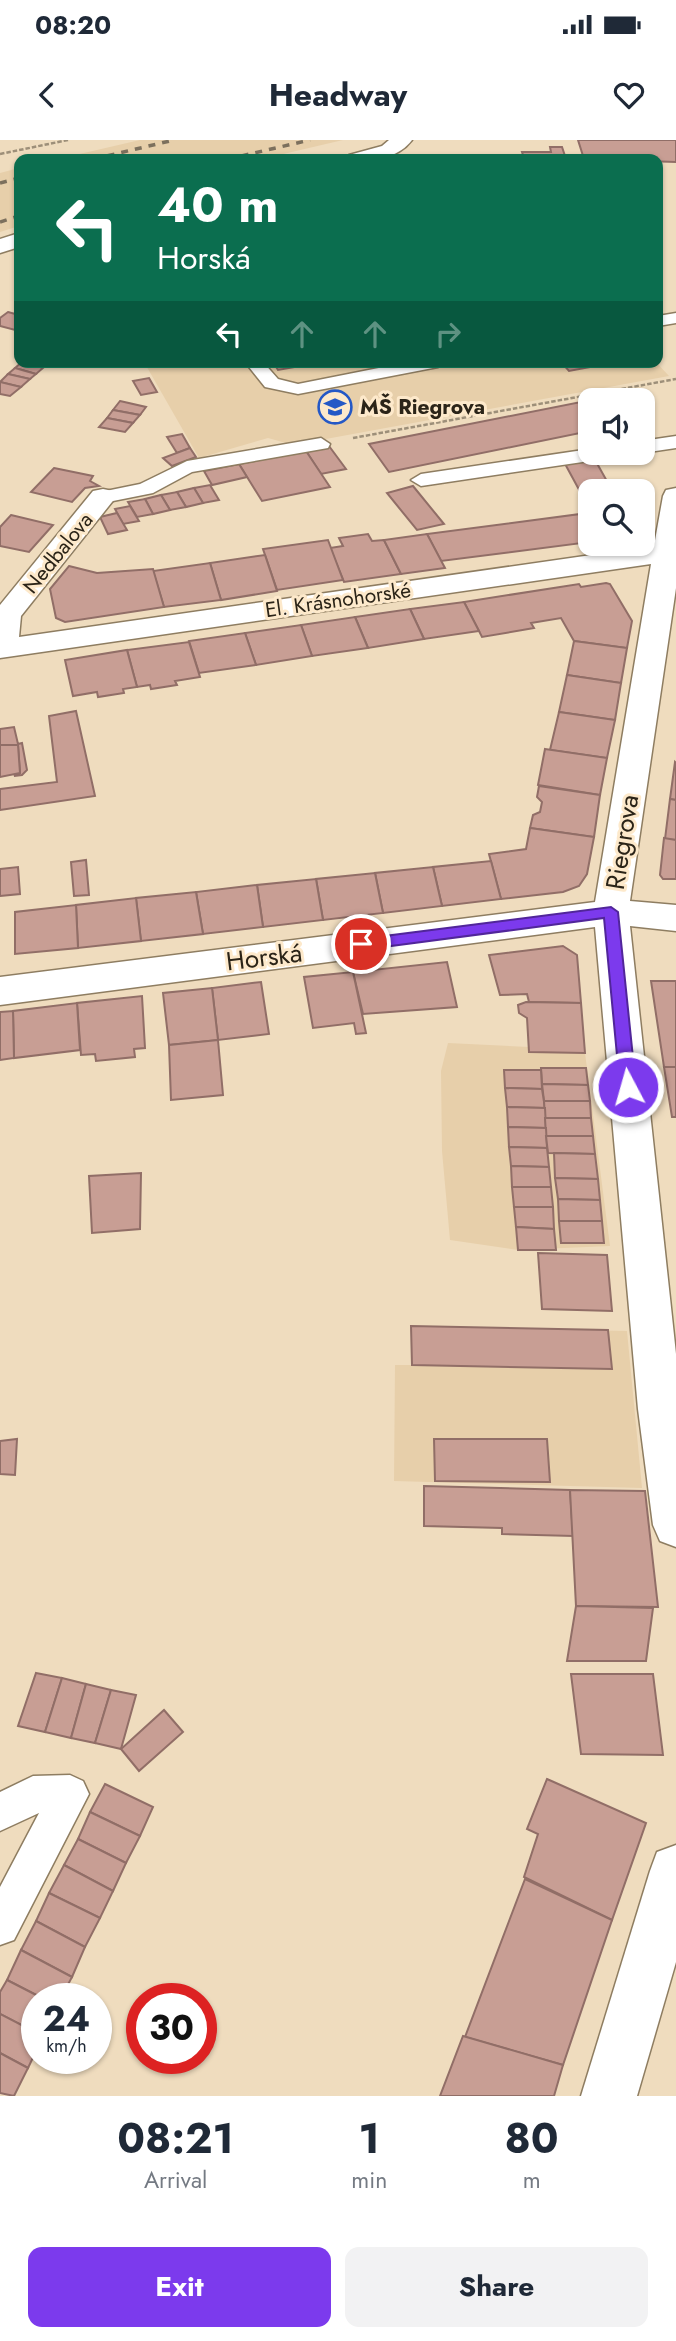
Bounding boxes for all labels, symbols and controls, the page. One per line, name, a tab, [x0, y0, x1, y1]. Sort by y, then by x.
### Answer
text: 08:20	[35, 6, 111, 44]
text: Headway	[269, 72, 407, 118]
icon: back	[28, 76, 66, 114]
icon: heart	[610, 76, 648, 114]
text: 40 m	[157, 170, 279, 240]
icon: left	[42, 182, 133, 273]
text: Horská	[157, 235, 251, 281]
icon: left	[210, 315, 248, 353]
icon: ahead	[283, 315, 321, 353]
icon: ahead	[356, 315, 394, 353]
icon: right	[429, 315, 467, 353]
school or university icon: MŠ Riegrova	[316, 388, 354, 426]
map controls	[578, 388, 655, 556]
button: sound	[578, 388, 655, 465]
place label: MŠ Riegrova	[360, 392, 485, 422]
button: search	[578, 479, 655, 556]
street label: Nedbalova	[16, 506, 100, 600]
street label: El. Krásnohorské	[263, 575, 413, 625]
street label: Riegrova	[596, 792, 648, 892]
pin	[331, 914, 391, 974]
icon: arrive	[342, 925, 380, 963]
street label: Horská	[224, 933, 304, 981]
position arrow	[591, 1050, 665, 1124]
speed limit sign: 30	[126, 1983, 217, 2074]
text: 24	[43, 1994, 90, 2044]
text: km/h	[46, 2033, 87, 2059]
text: 08:21	[117, 2108, 234, 2169]
text: 1	[359, 2108, 380, 2169]
text: 80	[505, 2108, 559, 2169]
text: Arrival	[144, 2163, 207, 2197]
text: min	[351, 2163, 387, 2197]
text: m	[523, 2163, 541, 2197]
button: Exit	[28, 2247, 331, 2327]
button: Share	[345, 2247, 648, 2327]

